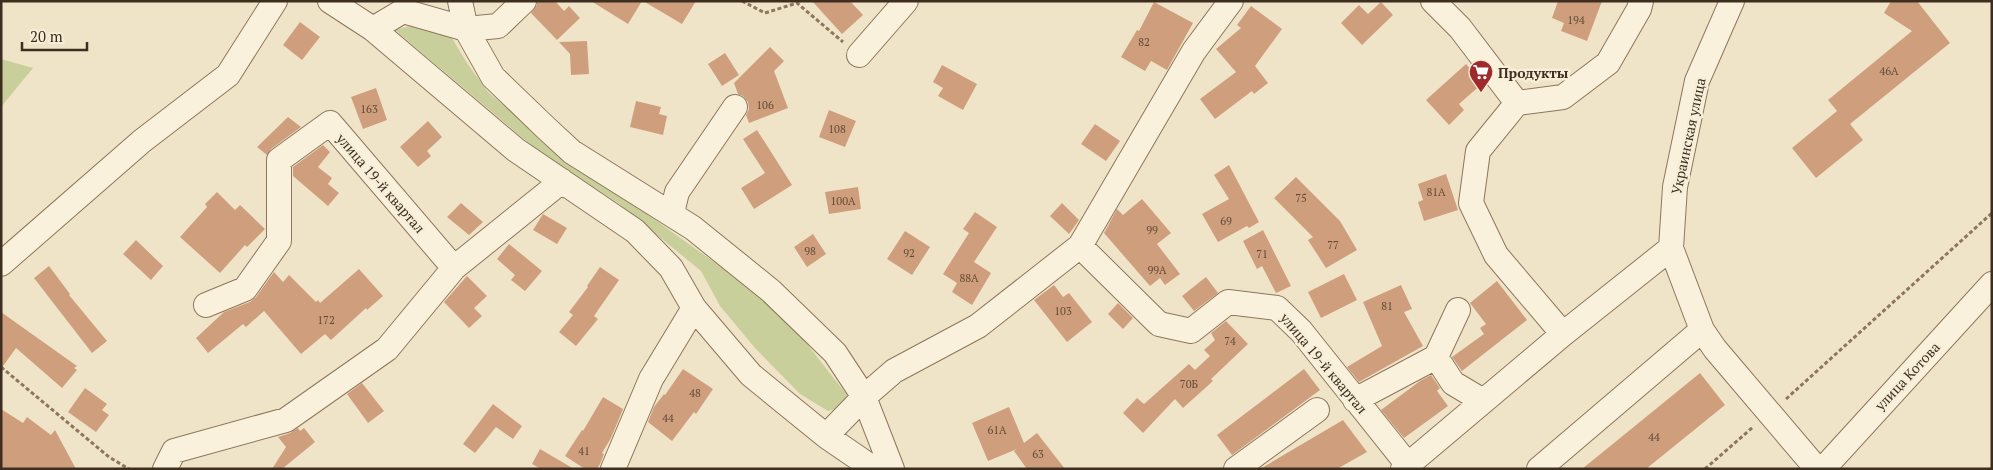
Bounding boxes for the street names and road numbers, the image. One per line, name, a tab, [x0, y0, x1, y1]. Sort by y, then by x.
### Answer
street label: Украинская улица	[1666, 76, 1710, 196]
street label: улица 19-й квартал	[332, 128, 430, 237]
street label: улица 19-й квартал	[1276, 308, 1372, 418]
street label: улица Котова	[1870, 338, 1944, 415]

